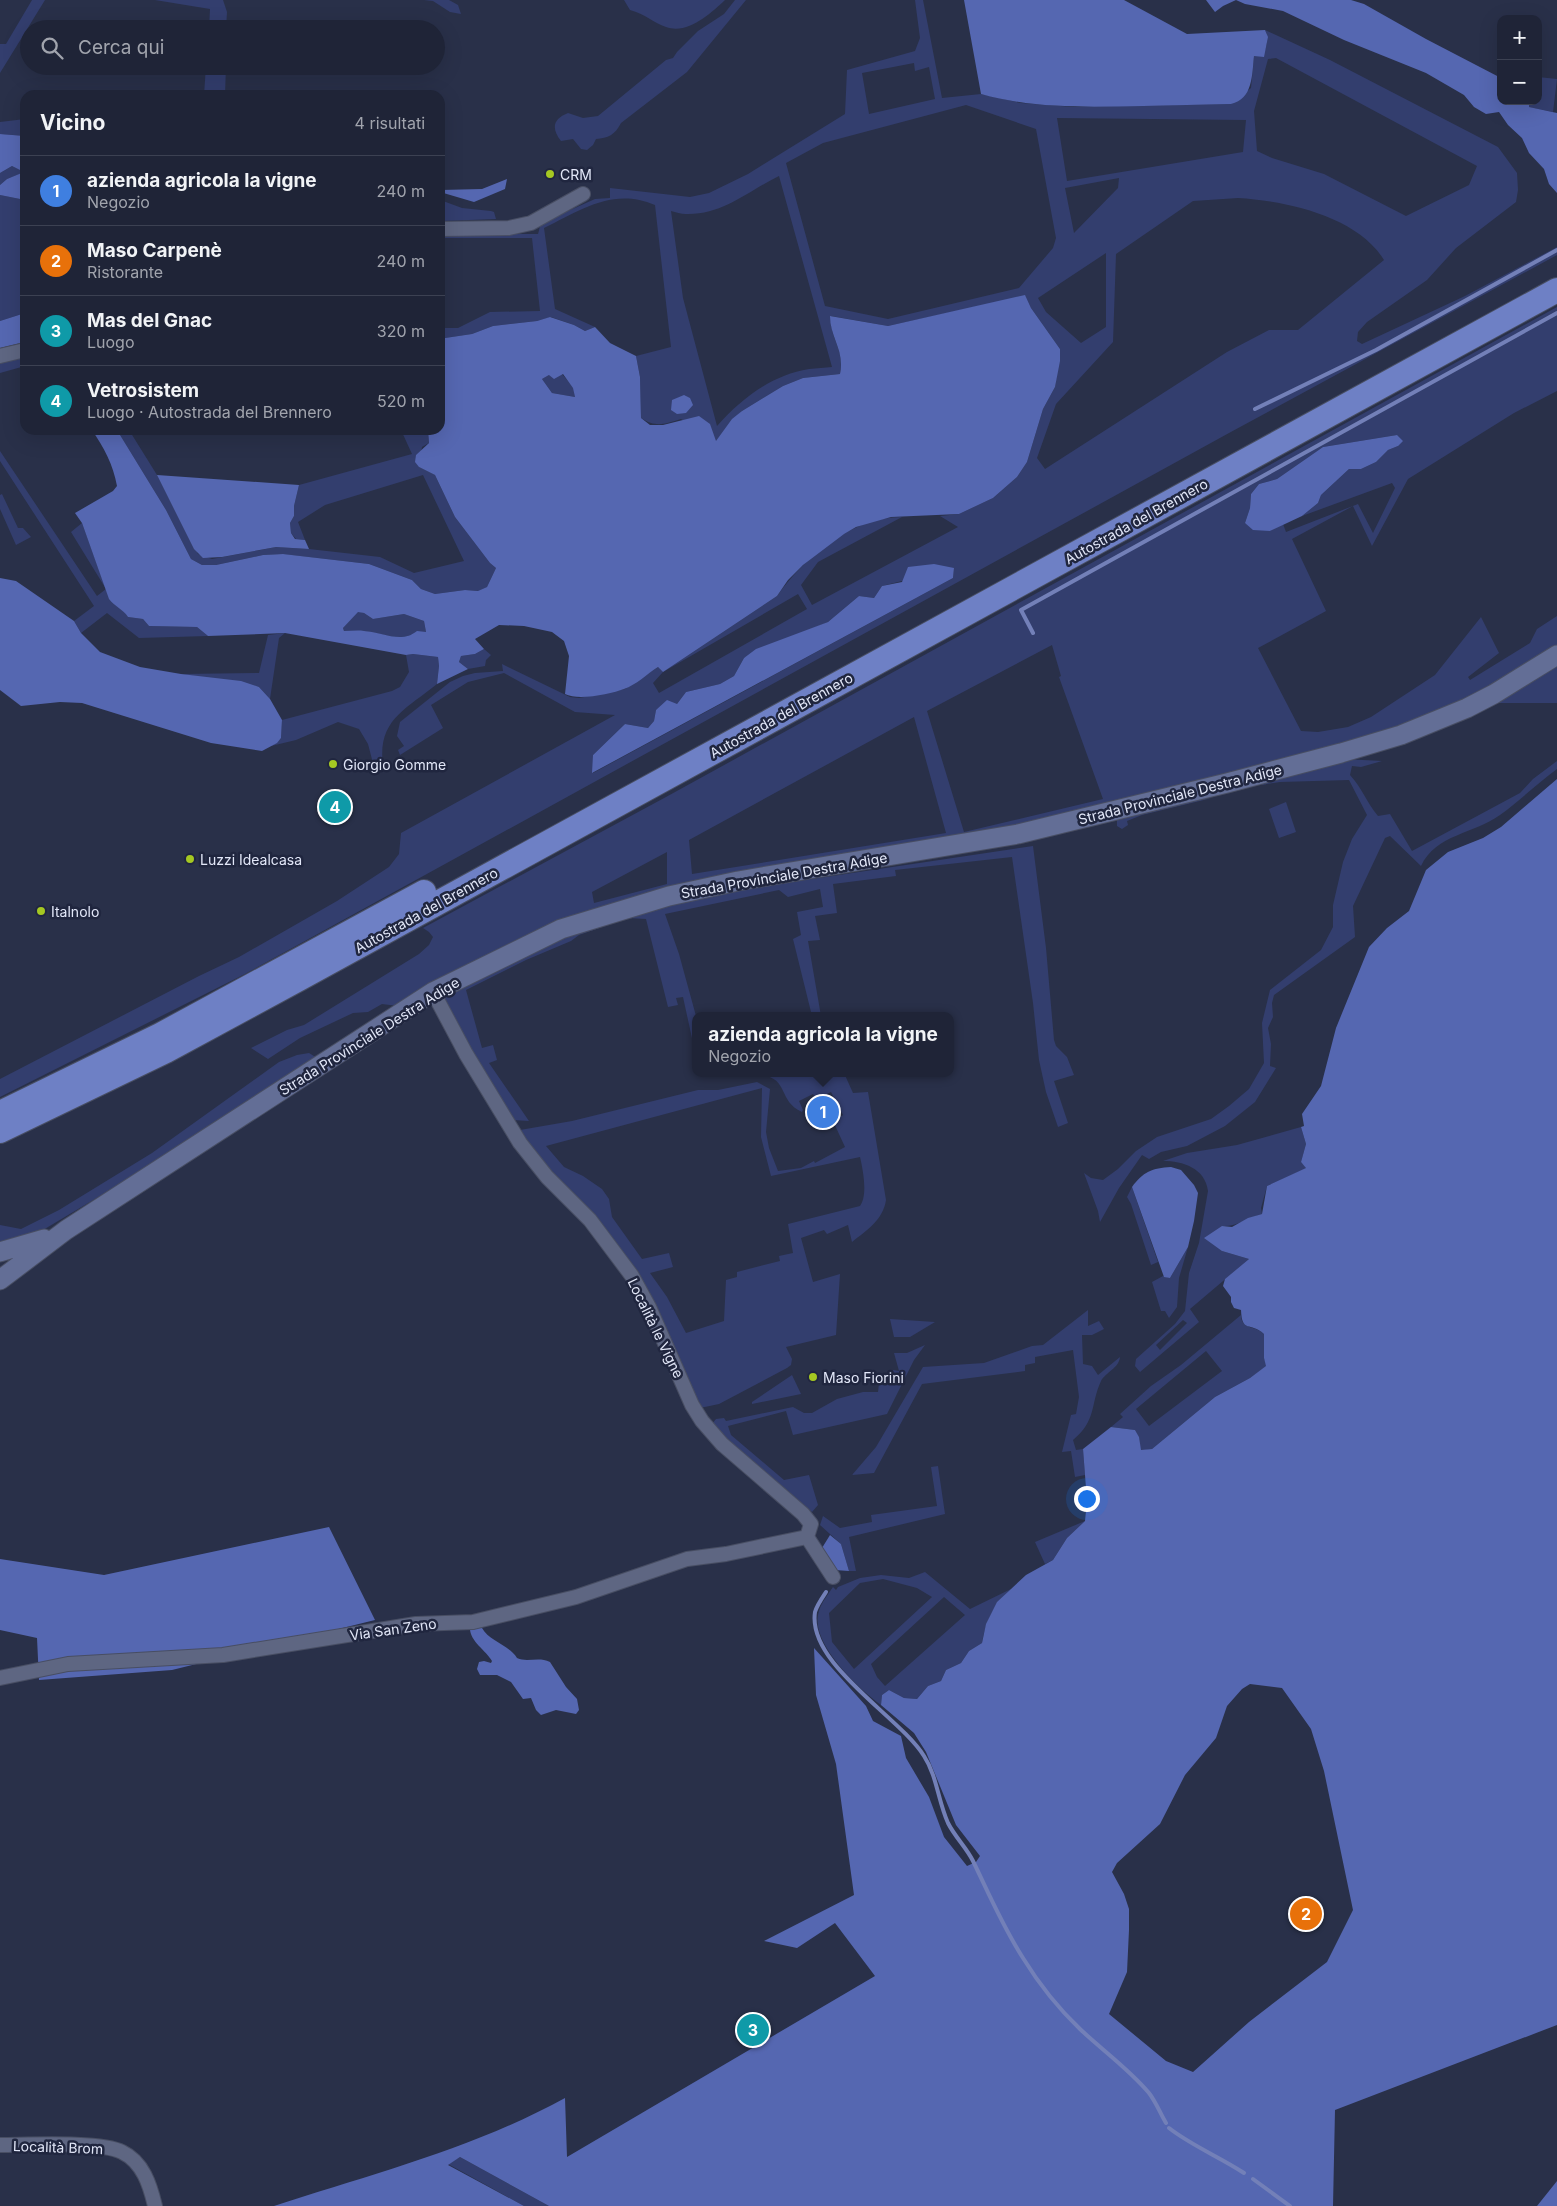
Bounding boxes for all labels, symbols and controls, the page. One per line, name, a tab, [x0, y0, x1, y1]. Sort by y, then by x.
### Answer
map controls	[1497, 15, 1542, 105]
button: +	[1497, 15, 1542, 60]
search box	[20, 20, 445, 75]
icon: search	[38, 34, 66, 62]
text: Cerca qui	[78, 36, 164, 59]
button: −	[1497, 60, 1542, 105]
text: Vicino	[40, 110, 105, 135]
text: 4 risultati	[355, 113, 425, 133]
place label: CRM	[560, 166, 592, 183]
marker: CRM	[544, 168, 556, 180]
text: azienda agricola la vigne	[87, 169, 317, 192]
text: 1	[53, 181, 59, 201]
text: 240 m	[377, 181, 425, 201]
text: Negozio	[87, 192, 150, 212]
text: Maso Carpenè	[87, 239, 222, 262]
text: 2	[51, 251, 61, 271]
text: 240 m	[377, 251, 425, 271]
text: Ristorante	[87, 262, 163, 282]
text: Mas del Gnac	[87, 309, 212, 332]
text: 3	[51, 321, 61, 341]
text: 320 m	[377, 321, 425, 341]
text: Luogo	[87, 332, 135, 352]
text: Vetrosistem	[87, 379, 199, 402]
text: 4	[51, 391, 61, 411]
text: 520 m	[377, 391, 425, 411]
text: Luogo · Autostrada del Brennero	[87, 402, 332, 422]
street label: Autostrada del Brennero	[1062, 475, 1210, 567]
street label: Autostrada del Brennero	[707, 669, 855, 761]
place label: Giorgio Gomme	[343, 756, 446, 773]
marker: Giorgio Gomme	[327, 758, 339, 770]
street label: Strada Provinciale Destra Adige	[1076, 760, 1284, 828]
pin: 4	[319, 788, 351, 826]
street label: Strada Provinciale Destra Adige	[680, 848, 888, 902]
place label: Luzzi Idealcasa	[200, 851, 302, 868]
marker: Luzzi Idealcasa	[184, 853, 196, 865]
street label: Autostrada del Brennero	[352, 864, 500, 956]
place label: Italnolo	[51, 903, 99, 920]
marker: Italnolo	[35, 905, 47, 917]
street label: Strada Provinciale Destra Adige	[276, 973, 462, 1099]
popup	[692, 1012, 954, 1077]
text: azienda agricola la vigne	[708, 1023, 938, 1046]
text: Negozio	[708, 1046, 771, 1066]
pin: 1	[807, 1093, 839, 1131]
street label: Località le Vigne	[624, 1275, 688, 1381]
place label: Maso Fiorini	[823, 1369, 904, 1386]
marker: Maso Fiorini	[807, 1371, 819, 1383]
your location	[1074, 1486, 1100, 1512]
street label: Via San Zeno	[348, 1614, 438, 1644]
pin: 2	[1290, 1895, 1322, 1933]
pin: 3	[737, 2011, 769, 2049]
street label: Località Brom	[13, 2137, 103, 2157]

